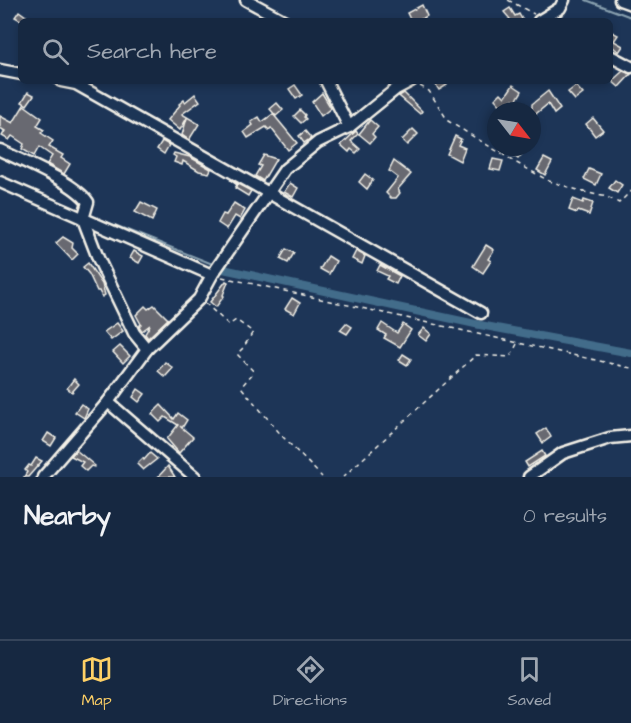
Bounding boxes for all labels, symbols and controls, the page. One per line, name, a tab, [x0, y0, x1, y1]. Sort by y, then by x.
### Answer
search box	[18, 18, 613, 84]
icon: search	[39, 35, 72, 68]
text: Search here	[87, 36, 217, 67]
north arrow	[487, 102, 541, 156]
text: Nearby	[24, 498, 111, 534]
text: 0 results	[523, 502, 607, 530]
tab: Map	[80, 653, 113, 711]
tab: Directions	[273, 653, 347, 711]
tab: Saved	[507, 653, 551, 711]

